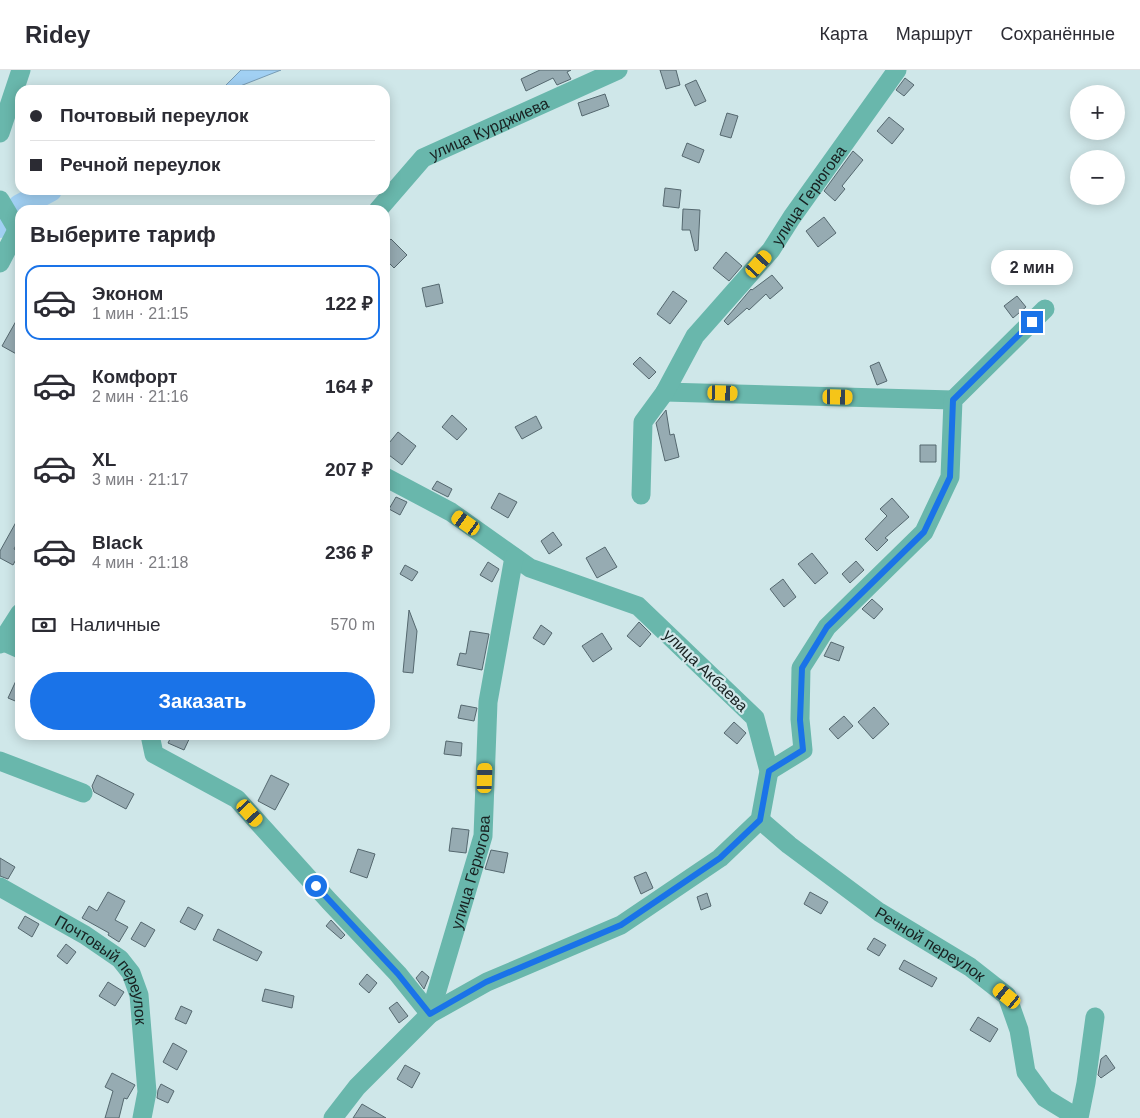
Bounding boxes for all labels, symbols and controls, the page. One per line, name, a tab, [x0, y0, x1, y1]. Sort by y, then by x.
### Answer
text: Ridey	[25, 21, 90, 48]
text: Карта	[820, 24, 868, 44]
text: Маршрут	[896, 24, 972, 44]
text: Сохранённые	[1000, 24, 1115, 44]
map controls	[1070, 85, 1125, 205]
button: +	[1070, 85, 1125, 140]
street label: улица Курджиева	[427, 94, 552, 163]
text: Почтовый переулок	[60, 105, 249, 126]
street label: улица Герюгова	[768, 142, 849, 248]
button: −	[1070, 150, 1125, 205]
text: Речной переулок	[60, 154, 221, 175]
text: Выберите тариф	[30, 222, 216, 247]
car	[743, 248, 774, 280]
callout: 2 мин	[991, 250, 1073, 284]
text: 2 мин	[1010, 259, 1054, 276]
icon: car	[32, 280, 77, 325]
text: Эконом	[92, 283, 163, 304]
text: 122 ₽	[325, 293, 373, 314]
text: 1 мин · 21:15	[92, 305, 188, 322]
route end	[1021, 311, 1043, 333]
icon: car	[32, 363, 77, 408]
text: Комфорт	[92, 366, 177, 387]
text: 164 ₽	[325, 376, 373, 397]
car	[707, 385, 738, 401]
text: 2 мин · 21:16	[92, 388, 188, 405]
car	[822, 389, 853, 405]
icon: car	[32, 446, 77, 491]
text: XL	[92, 449, 116, 470]
text: 207 ₽	[325, 459, 373, 480]
text: 3 мин · 21:17	[92, 471, 188, 488]
car	[449, 508, 482, 538]
icon: car	[32, 529, 77, 574]
text: Black	[92, 532, 143, 553]
text: 236 ₽	[325, 542, 373, 563]
text: 4 мин · 21:18	[92, 554, 188, 571]
icon: cash	[30, 611, 58, 639]
text: Наличные	[70, 614, 161, 635]
text: 570 m	[331, 616, 375, 633]
street label: улица Акбаева	[660, 626, 751, 715]
button: Заказать	[30, 672, 375, 730]
car	[476, 763, 493, 793]
car	[234, 797, 265, 829]
street label: улица Герюгова	[448, 815, 493, 931]
route start	[305, 875, 327, 897]
street label: Речной переулок	[872, 904, 989, 985]
street label: Почтовый переулок	[52, 912, 150, 1026]
car	[990, 981, 1023, 1011]

